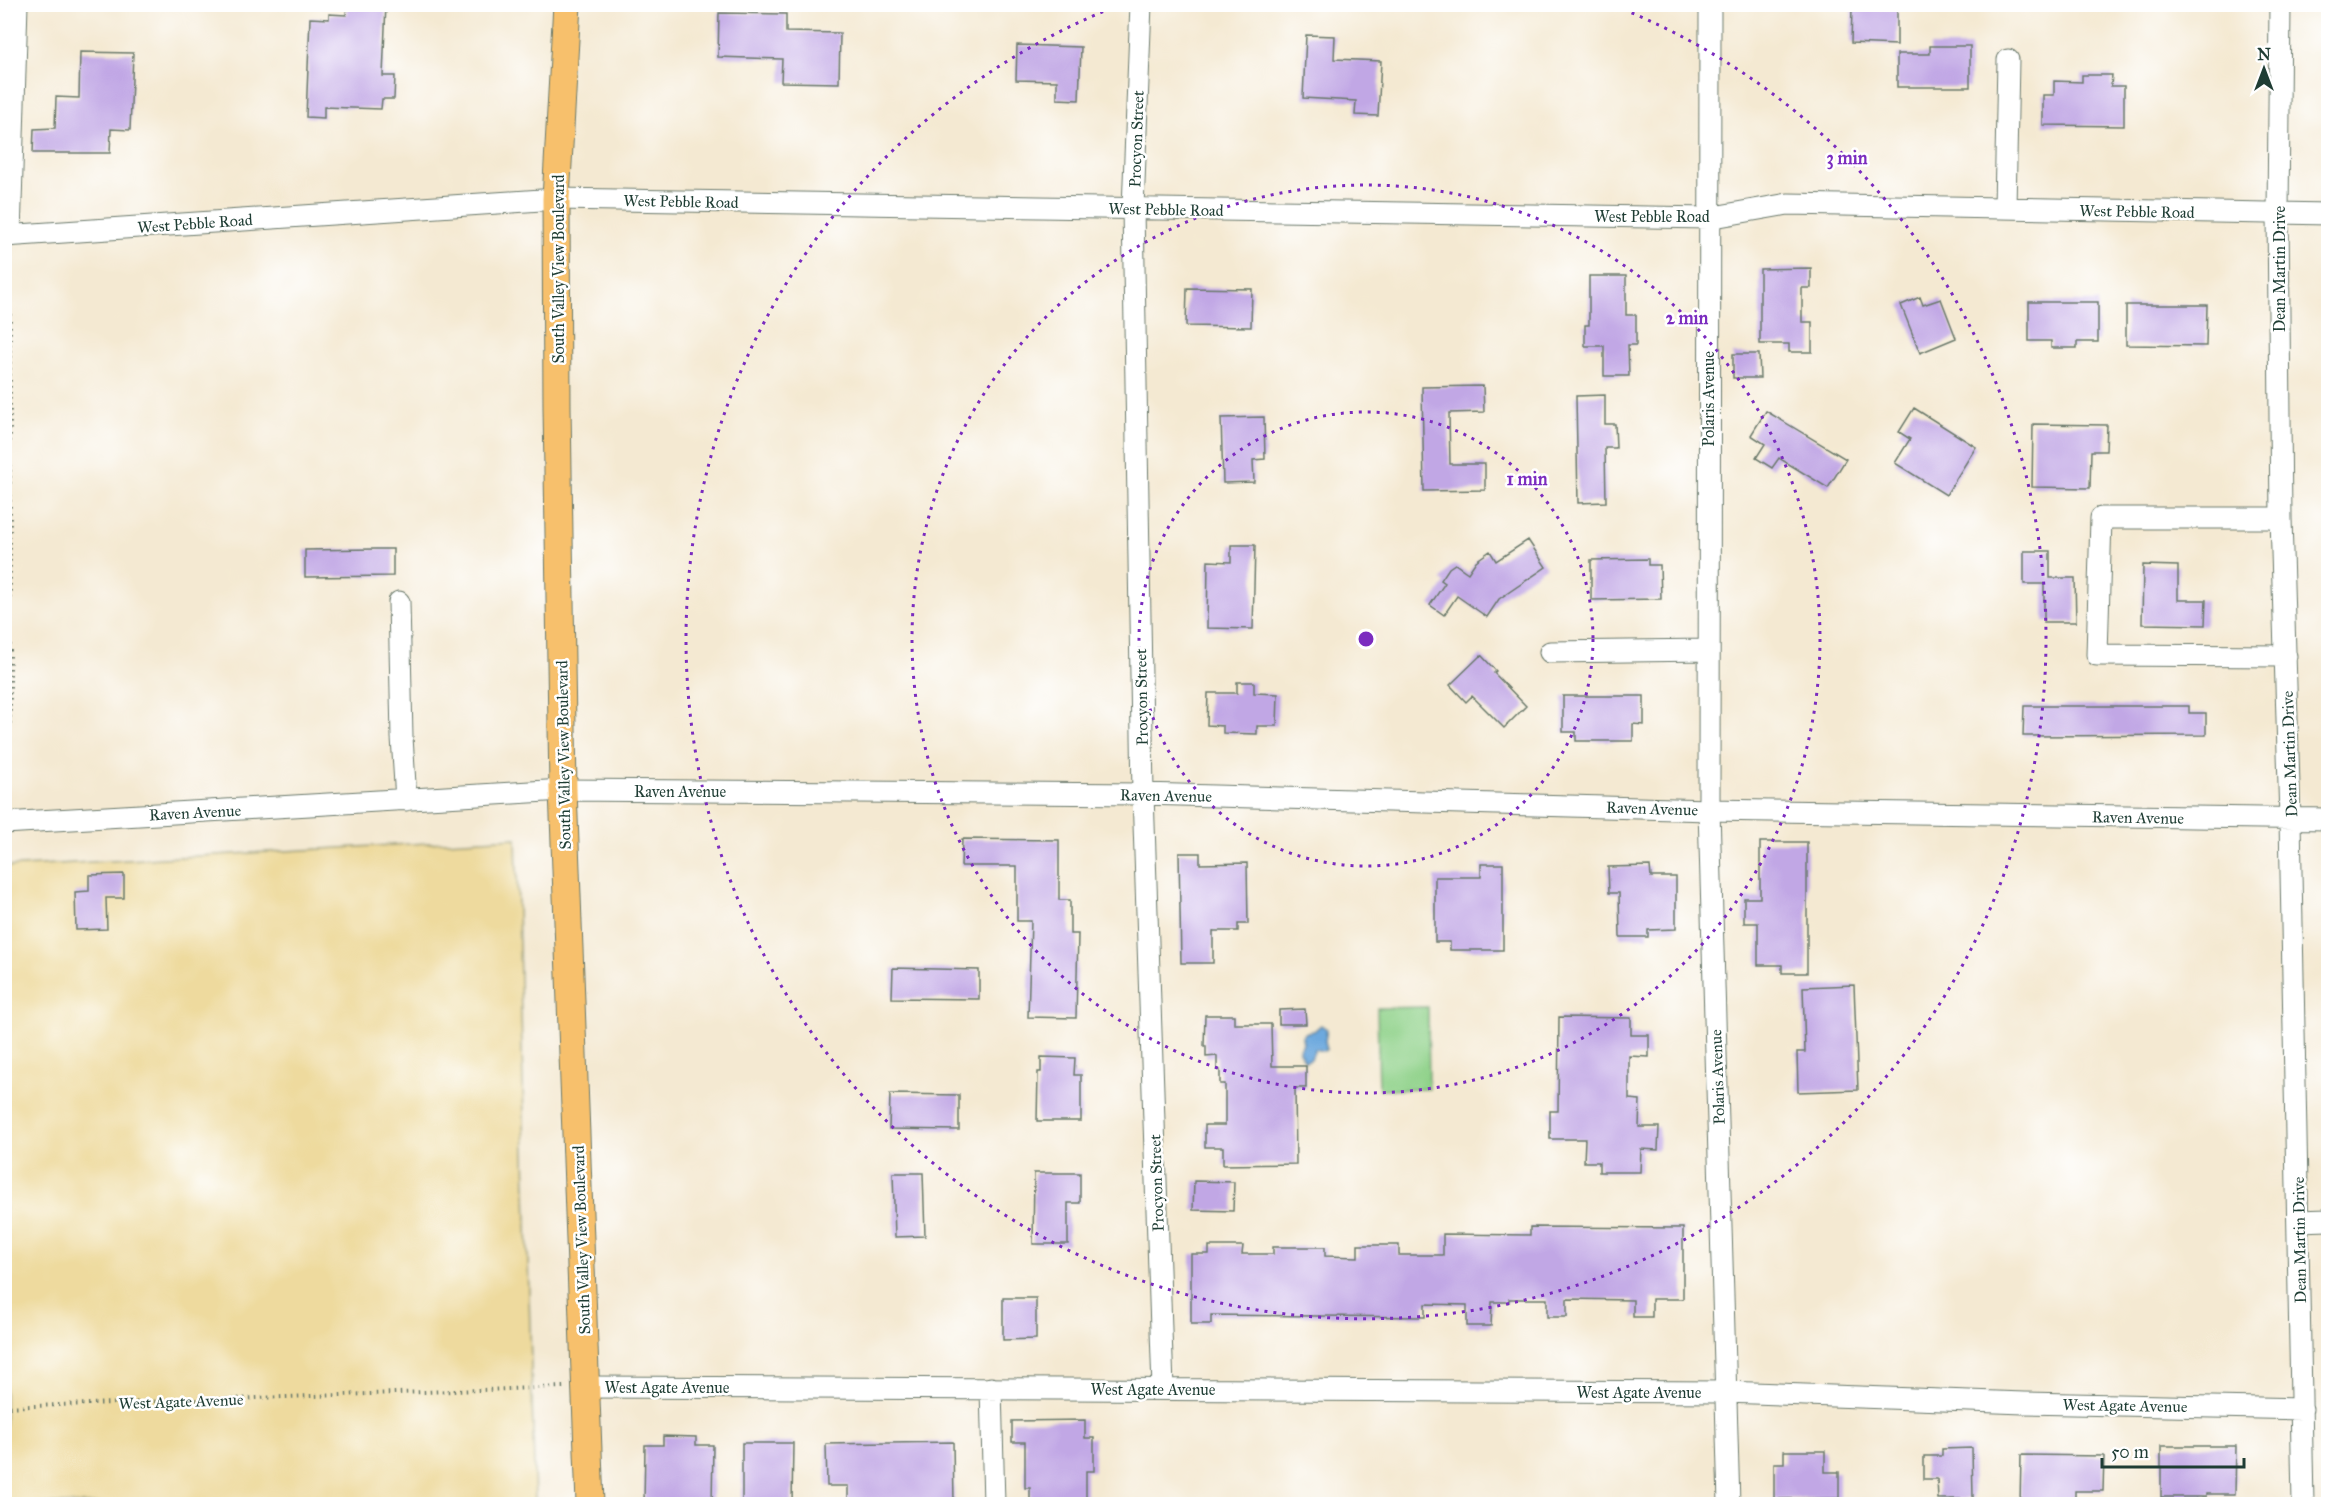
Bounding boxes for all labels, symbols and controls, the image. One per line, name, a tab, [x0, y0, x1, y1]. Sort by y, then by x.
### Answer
north arrow	[2234, 39, 2294, 99]
text: N	[2257, 45, 2271, 64]
street label: Procyon Street	[1125, 90, 1148, 188]
text: 3 min	[1827, 147, 1868, 170]
street label: South Valley View Boulevard	[549, 174, 568, 364]
street label: West Pebble Road	[623, 191, 739, 212]
street label: West Pebble Road	[1108, 199, 1224, 220]
street label: West Pebble Road	[2079, 201, 2195, 222]
street label: Dean Martin Drive	[2270, 205, 2289, 332]
street label: West Pebble Road	[1594, 207, 1710, 226]
street label: West Pebble Road	[137, 210, 253, 237]
text: 2 min	[1666, 307, 1709, 329]
street label: Polaris Avenue	[1699, 351, 1718, 447]
text: 1 min	[1507, 468, 1548, 490]
centre of rings	[1356, 629, 1376, 649]
street label: Procyon Street	[1131, 648, 1152, 746]
street label: South Valley View Boulevard	[552, 660, 575, 850]
street label: Dean Martin Drive	[2278, 690, 2301, 818]
street label: Raven Avenue	[634, 782, 726, 801]
street label: Raven Avenue	[1120, 785, 1213, 806]
street label: Raven Avenue	[1606, 797, 1699, 820]
street label: Raven Avenue	[149, 801, 242, 824]
street label: Raven Avenue	[2092, 807, 2185, 828]
street label: Polaris Avenue	[1706, 1029, 1729, 1125]
street label: Procyon Street	[1145, 1134, 1168, 1232]
street label: South Valley View Boulevard	[569, 1145, 594, 1335]
street label: Dean Martin Drive	[2289, 1176, 2310, 1303]
street label: West Agate Avenue	[605, 1378, 730, 1398]
street label: West Agate Avenue	[1091, 1380, 1216, 1400]
street label: West Agate Avenue	[1577, 1383, 1702, 1403]
street label: West Agate Avenue	[118, 1390, 244, 1414]
street label: West Agate Avenue	[2062, 1395, 2188, 1417]
scale bar	[2102, 1431, 2244, 1469]
text: 50 m	[2111, 1441, 2149, 1463]

